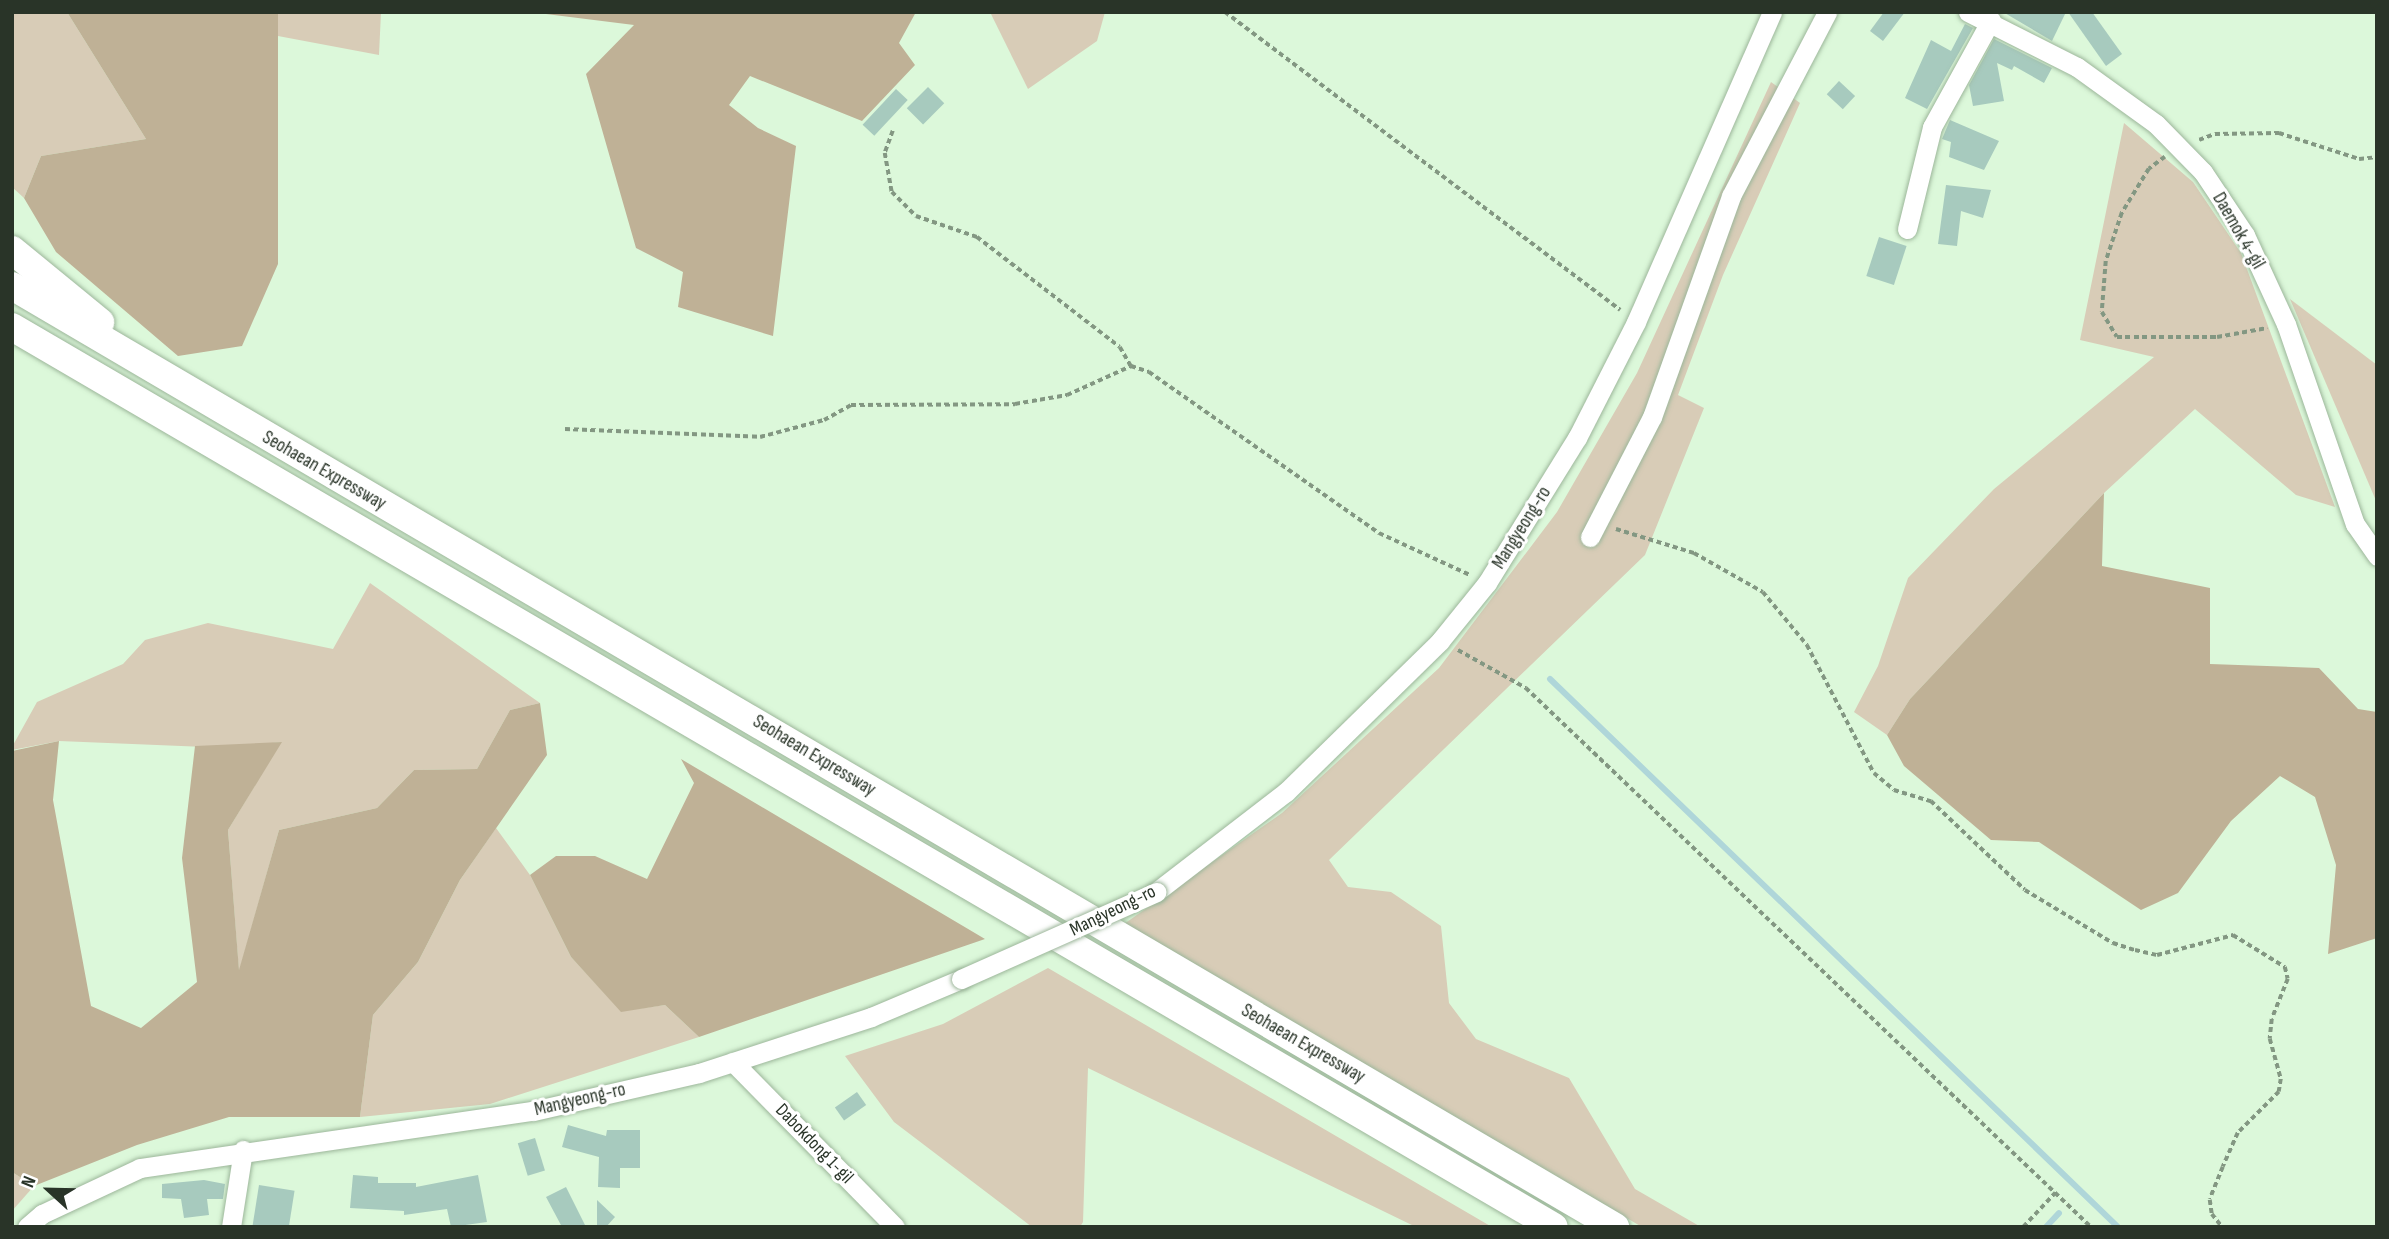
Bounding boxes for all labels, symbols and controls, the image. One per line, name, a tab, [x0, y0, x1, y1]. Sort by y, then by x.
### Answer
street label: Daemok 4-gil	[2207, 189, 2269, 273]
street label: Seohaean Expressway	[258, 426, 390, 516]
street label: Mangyeong-ro	[1488, 483, 1556, 573]
street label: Seohaean Expressway	[748, 710, 880, 802]
street label: Mangyeong-ro	[1066, 880, 1160, 942]
street label: Seohaean Expressway	[1237, 999, 1369, 1089]
street label: Mangyeong-ro	[532, 1078, 628, 1122]
street label: Dabokdong 1-gil	[770, 1099, 858, 1189]
north arrow	[14, 1155, 84, 1225]
text: N	[17, 1173, 42, 1191]

